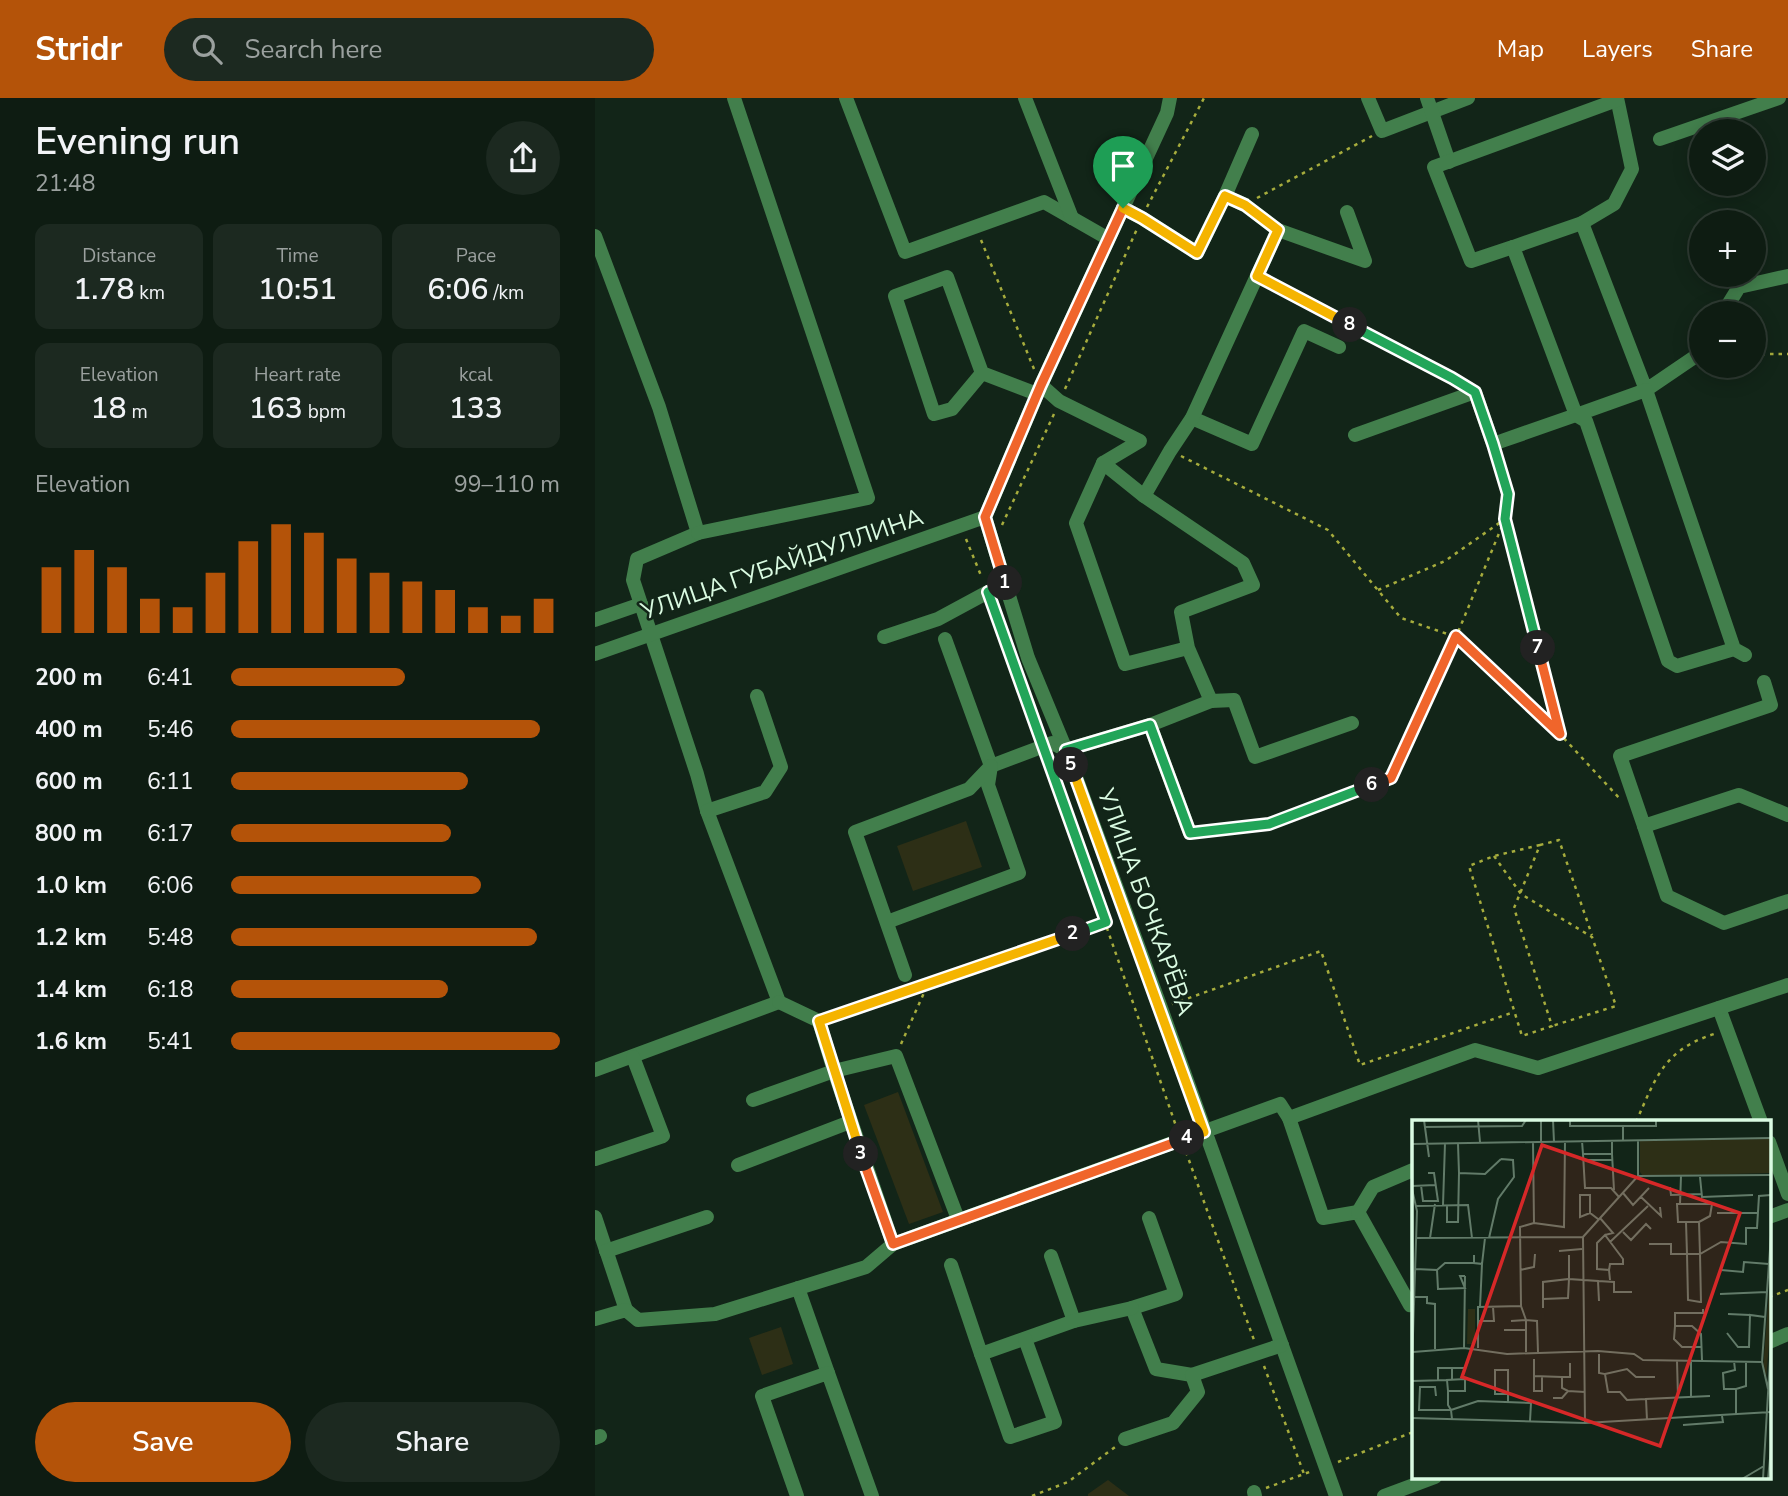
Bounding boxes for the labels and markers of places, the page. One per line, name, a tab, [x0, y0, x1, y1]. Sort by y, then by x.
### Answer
pin	[1093, 136, 1153, 208]
pin: 8	[1333, 308, 1367, 342]
pin: 1	[987, 566, 1023, 601]
pin: 7	[1521, 630, 1555, 666]
pin: 5	[1053, 748, 1089, 782]
pin: 6	[1355, 768, 1389, 802]
pin: 2	[1056, 916, 1091, 952]
pin: 4	[1169, 1121, 1205, 1156]
pin: 3	[843, 1136, 879, 1172]

